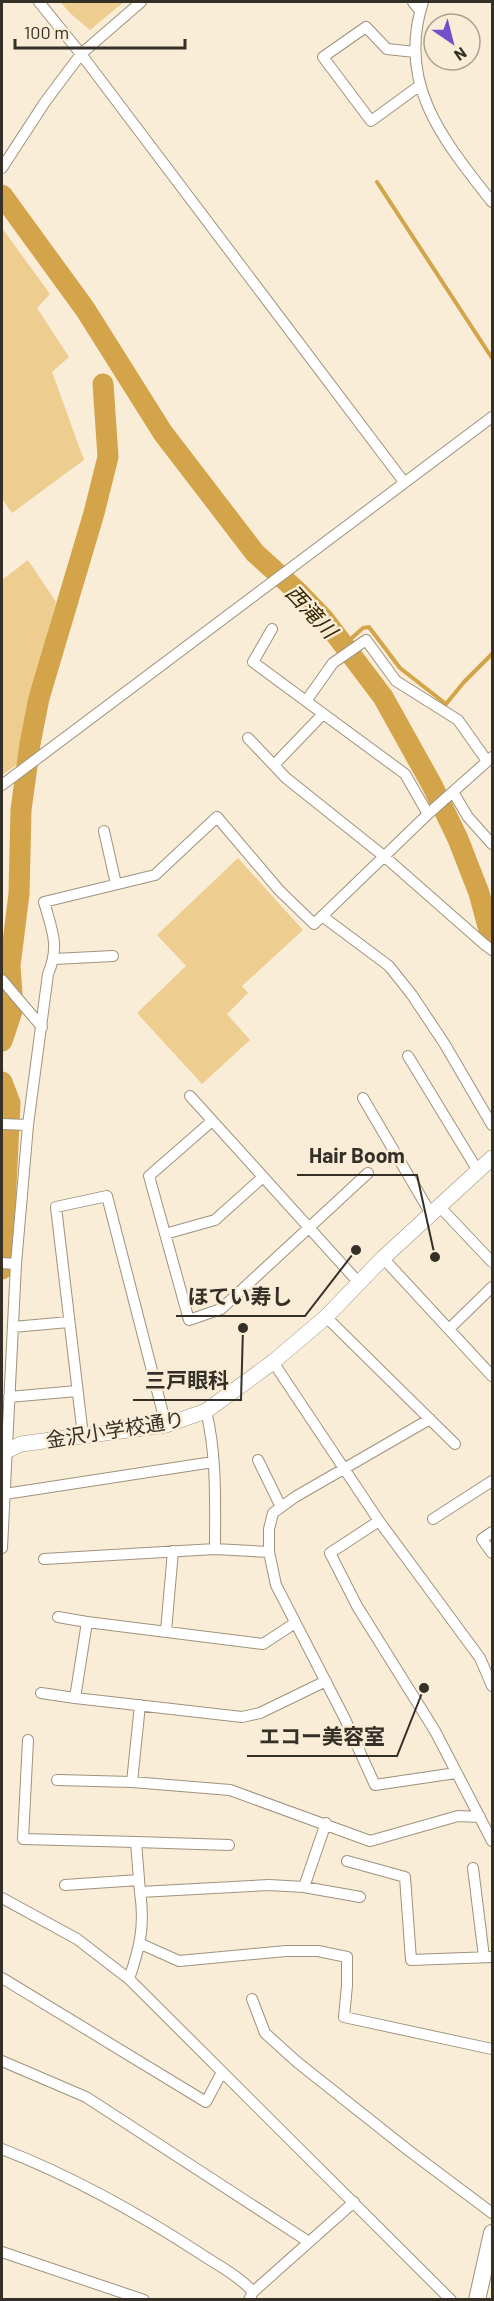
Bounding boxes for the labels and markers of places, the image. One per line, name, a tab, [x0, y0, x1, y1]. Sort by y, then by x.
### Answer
callout: Hair Boom	[297, 1136, 417, 1175]
callout: ほてい寿し	[176, 1277, 305, 1316]
callout: 三戸眼科	[133, 1361, 241, 1400]
callout: エコー美容室	[247, 1717, 397, 1756]

